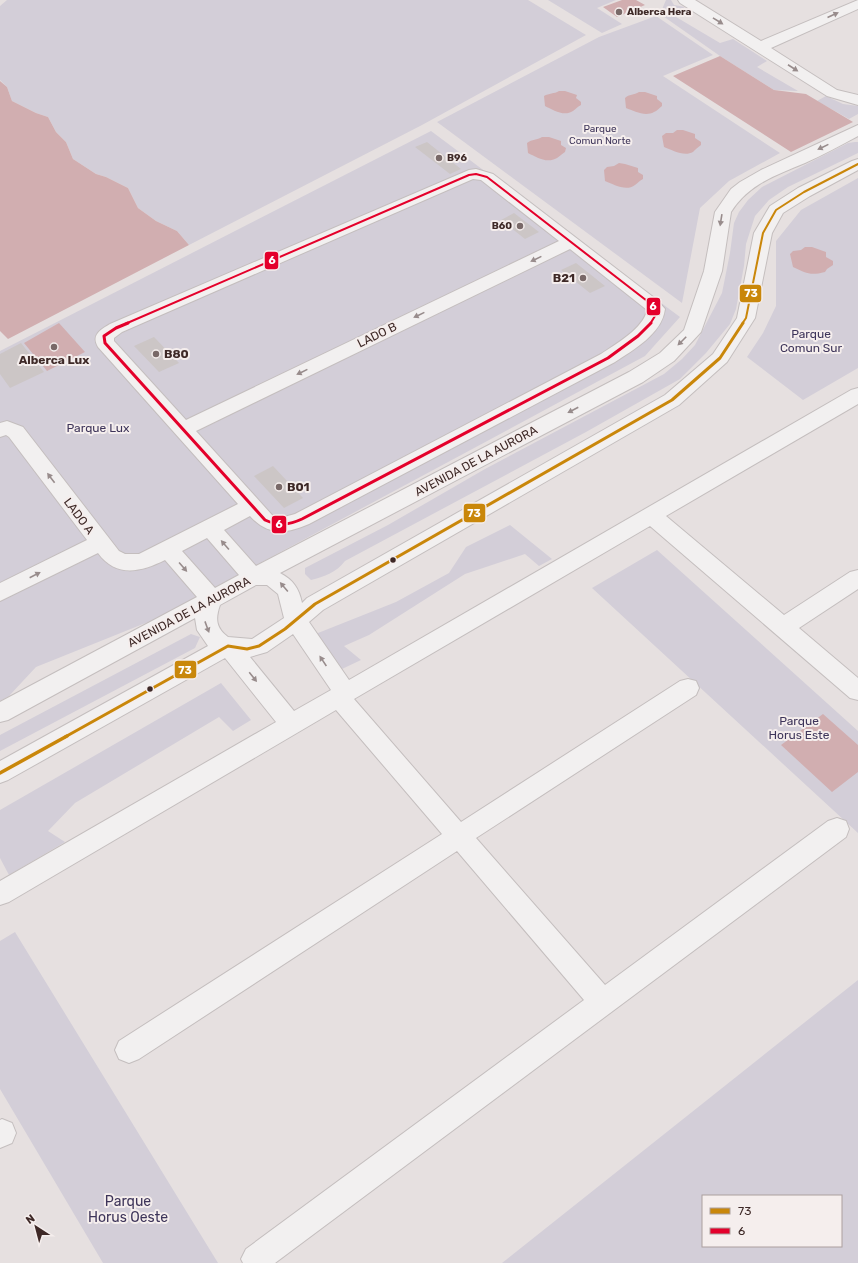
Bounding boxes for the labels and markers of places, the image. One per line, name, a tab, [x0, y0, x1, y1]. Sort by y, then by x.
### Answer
place label: Alberca Hera	[627, 6, 692, 18]
marker: Alberca Hera	[614, 7, 624, 17]
place label: B96	[447, 152, 467, 164]
marker: B96	[434, 153, 444, 163]
place label: B60	[492, 220, 512, 232]
marker: B60	[515, 221, 525, 231]
place label: B21	[553, 271, 575, 285]
marker: B21	[578, 273, 588, 283]
marker: Alberca Lux	[49, 342, 59, 352]
place label: B80	[164, 347, 189, 361]
marker: B80	[151, 349, 161, 359]
place label: Alberca Lux	[19, 353, 89, 367]
place label: B01	[287, 480, 310, 494]
marker: B01	[274, 482, 284, 492]
unlabelled marker	[388, 555, 398, 565]
unlabelled marker	[145, 684, 155, 694]

